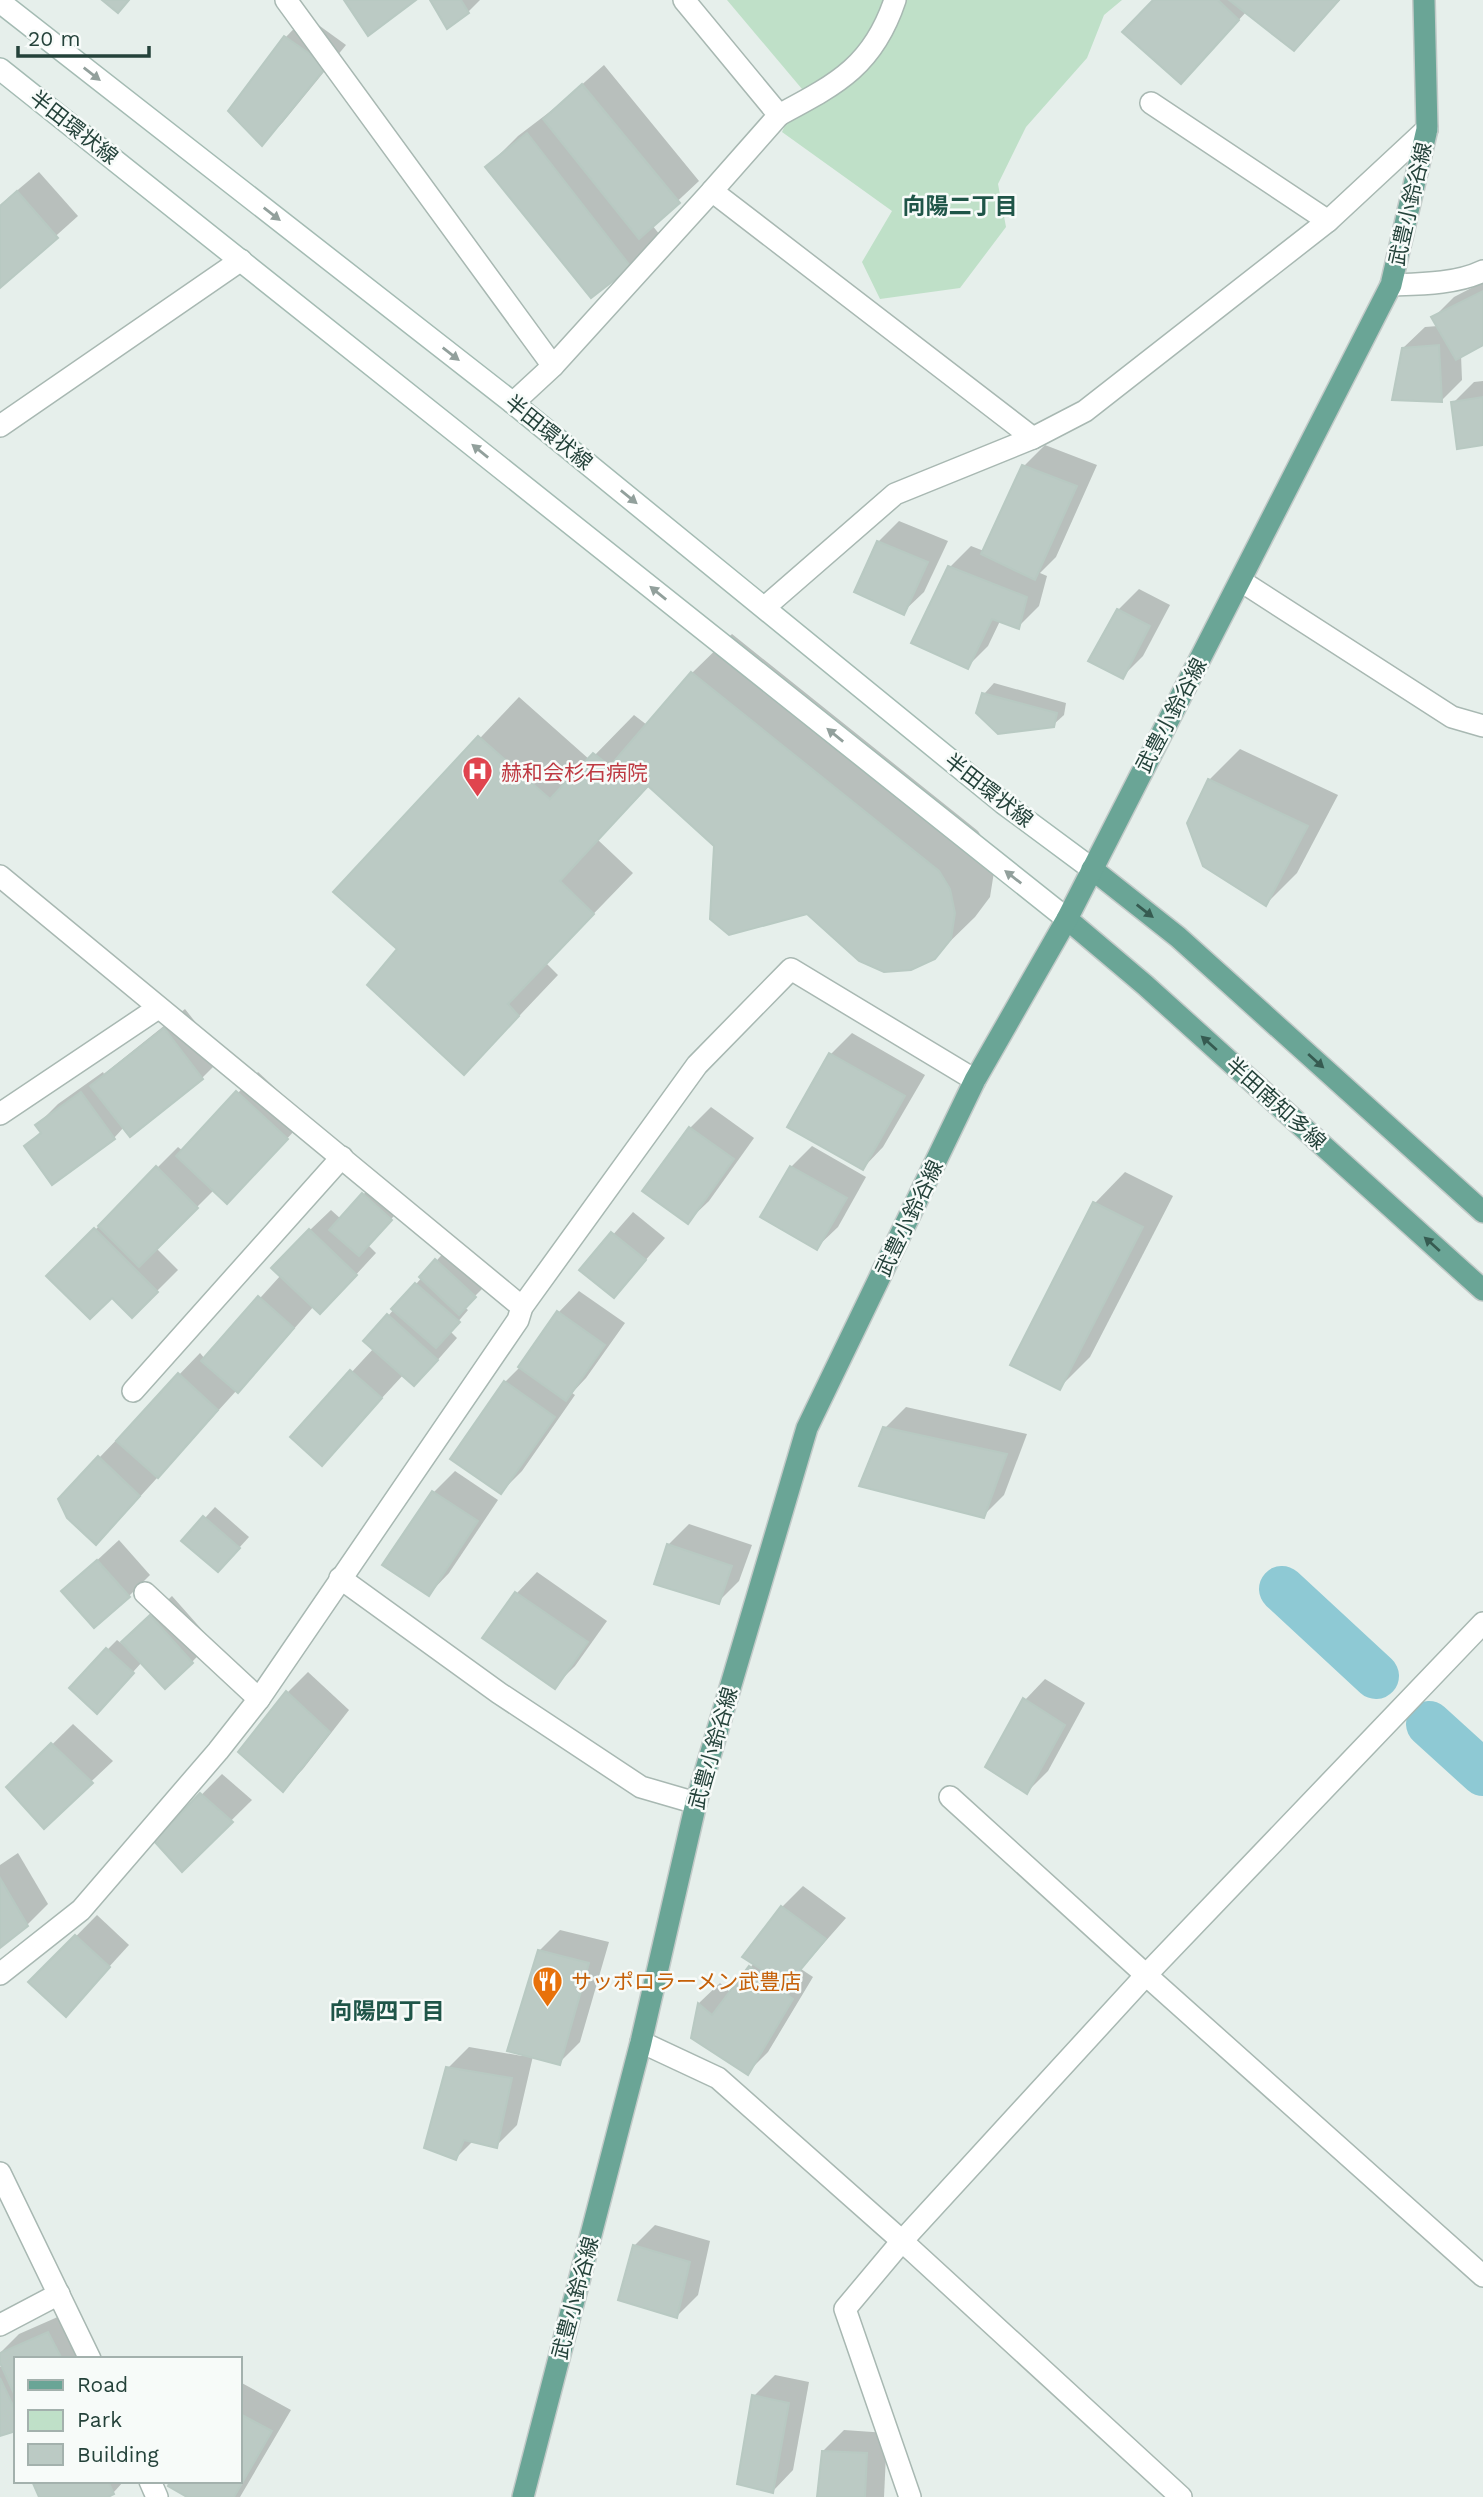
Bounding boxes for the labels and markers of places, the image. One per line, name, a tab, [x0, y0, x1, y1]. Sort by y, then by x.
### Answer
hospital icon: 赫和会杉石病院	[461, 755, 495, 799]
place label: 赫和会杉石病院	[501, 760, 648, 785]
restaurant icon: サッポロラーメン武豊店	[531, 1964, 565, 2008]
place label: サッポロラーメン武豊店	[571, 1969, 801, 1994]

